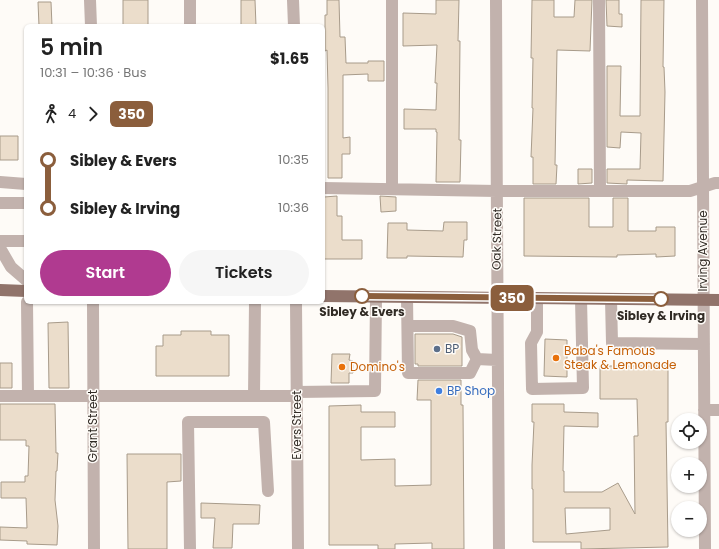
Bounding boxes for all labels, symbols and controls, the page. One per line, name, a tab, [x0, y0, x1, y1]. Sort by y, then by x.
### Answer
text: 5 min	[40, 32, 103, 63]
text: $1.65	[270, 48, 309, 69]
text: 10:31 – 10:36 · Bus	[40, 63, 146, 82]
icon: walk	[40, 103, 62, 125]
icon: forward	[82, 103, 104, 125]
text: 4	[68, 104, 76, 123]
text: 350	[118, 104, 145, 124]
text: Sibley & Evers	[70, 150, 177, 171]
text: 10:35	[278, 150, 309, 169]
text: Sibley & Irving	[70, 198, 180, 219]
text: 10:36	[278, 198, 309, 217]
street label: Oak Street	[487, 208, 506, 270]
street label: Irving Avenue	[694, 210, 711, 292]
button: Start	[40, 250, 171, 296]
button: Tickets	[179, 250, 309, 296]
line badge: 350	[489, 285, 535, 311]
marker: Sibley & Evers	[354, 288, 370, 304]
text: 350	[499, 288, 525, 308]
marker: Sibley & Irving	[653, 291, 669, 307]
place label: Sibley & Evers	[319, 303, 405, 320]
place label: Sibley & Irving	[617, 307, 705, 324]
place label: BP	[445, 340, 459, 357]
place label: Baba's Famous Steak & Lemonade	[564, 342, 676, 373]
marker: BP	[432, 344, 442, 354]
marker: Baba's Famous Steak & Lemonade	[551, 353, 561, 363]
place label: Domino's	[350, 358, 405, 375]
marker: Domino's	[337, 362, 347, 372]
place label: BP Shop	[447, 382, 495, 399]
marker: BP Shop	[434, 386, 444, 396]
street label: Grant Street	[84, 390, 101, 462]
street label: Evers Street	[288, 390, 305, 460]
map controls	[671, 413, 707, 537]
button: locate	[671, 413, 707, 449]
button: +	[671, 457, 707, 493]
button: −	[671, 501, 707, 537]

